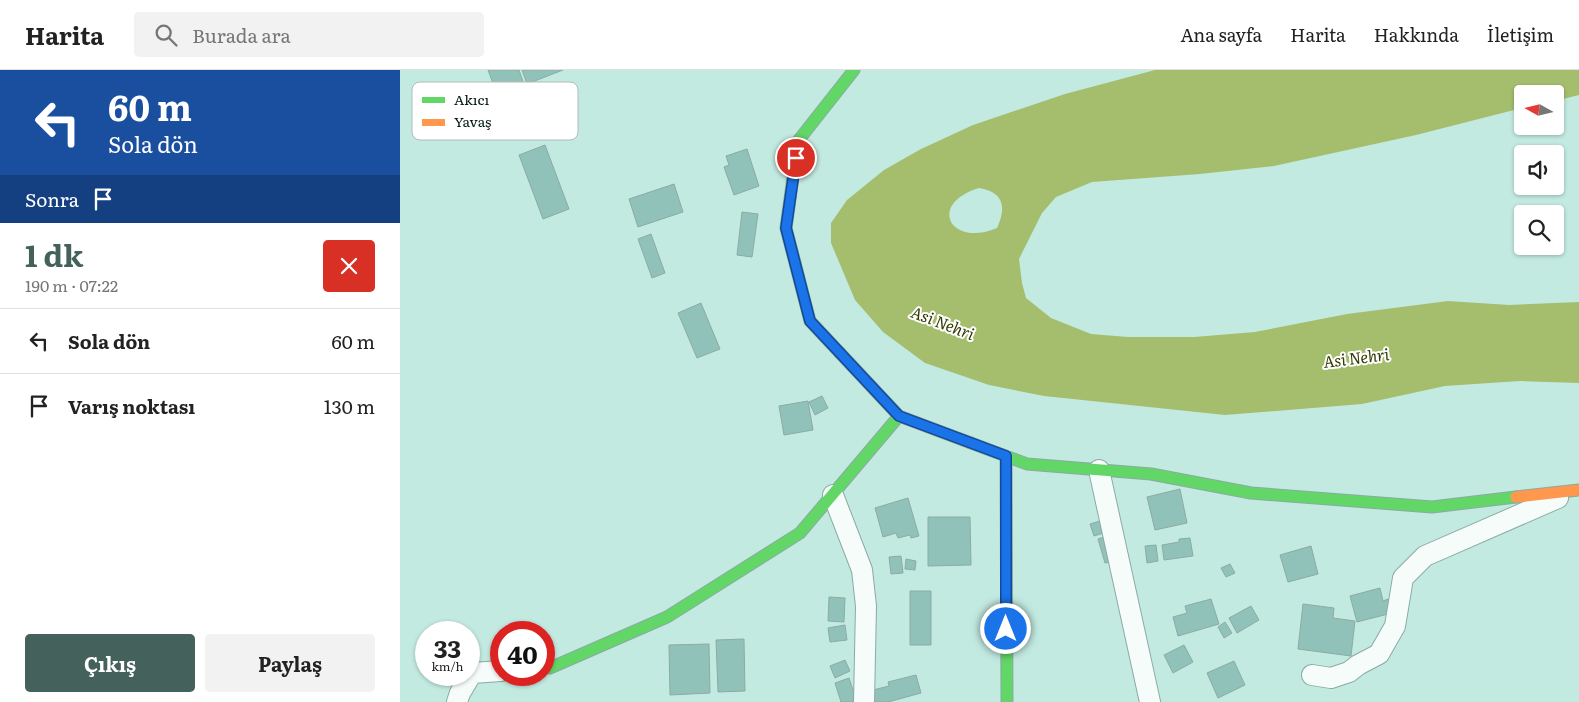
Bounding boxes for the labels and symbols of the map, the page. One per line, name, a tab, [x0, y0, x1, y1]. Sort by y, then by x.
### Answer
legend	[412, 82, 578, 140]
north arrow	[1514, 85, 1564, 135]
text: Akıcı	[454, 89, 489, 109]
text: Yavaş	[454, 111, 491, 131]
pin	[775, 137, 817, 179]
water label: Asi Nehri	[908, 299, 979, 345]
water label: Asi Nehri	[1322, 341, 1391, 373]
position arrow	[979, 602, 1031, 654]
speed limit sign: 40	[490, 621, 555, 686]

